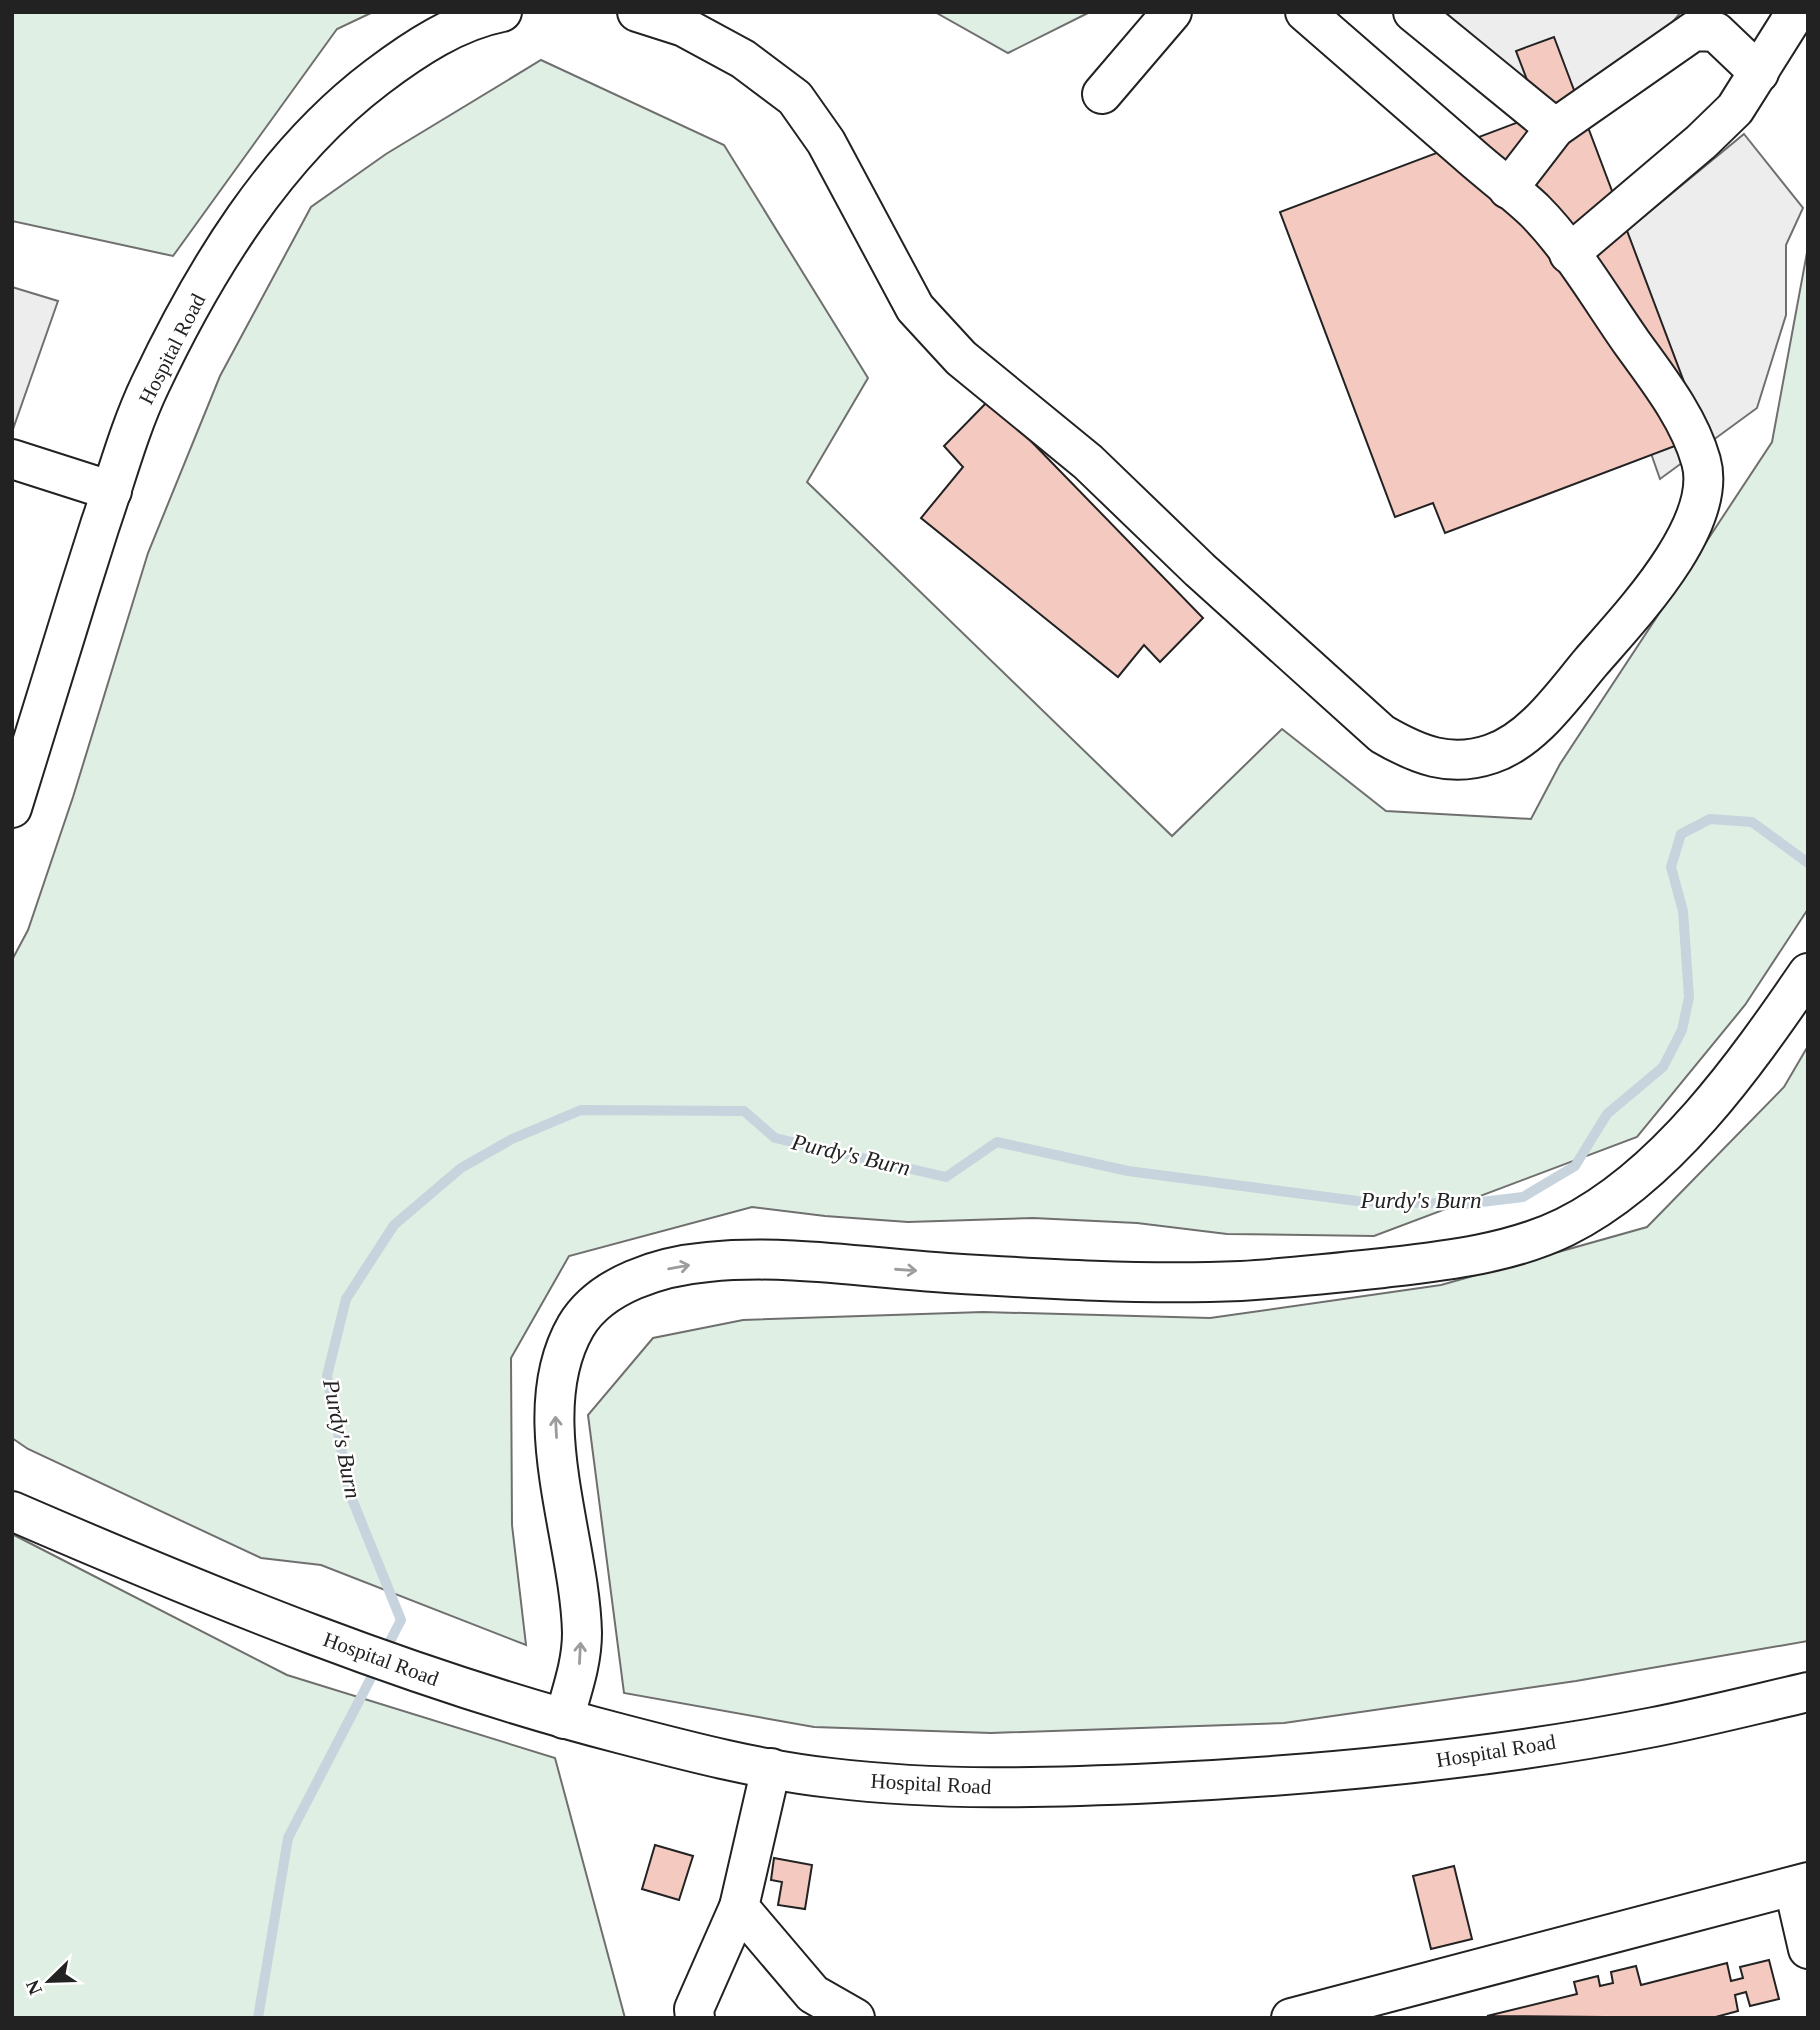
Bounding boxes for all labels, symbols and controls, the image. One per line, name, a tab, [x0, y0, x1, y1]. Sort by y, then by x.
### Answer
street label: Hospital Road	[134, 289, 210, 408]
water label: Purdy's Burn	[788, 1129, 913, 1181]
water label: Purdy's Burn	[1360, 1188, 1481, 1213]
one-way arrow	[667, 1259, 690, 1273]
one-way arrow	[894, 1264, 917, 1277]
water label: Purdy's Burn	[318, 1376, 366, 1501]
one-way arrow	[550, 1416, 563, 1439]
street label: Hospital Road	[320, 1627, 442, 1691]
one-way arrow	[574, 1642, 587, 1665]
street label: Hospital Road	[1434, 1730, 1558, 1772]
street label: Hospital Road	[870, 1769, 992, 1799]
north arrow	[14, 1946, 84, 2016]
text: N	[21, 1977, 46, 1998]

